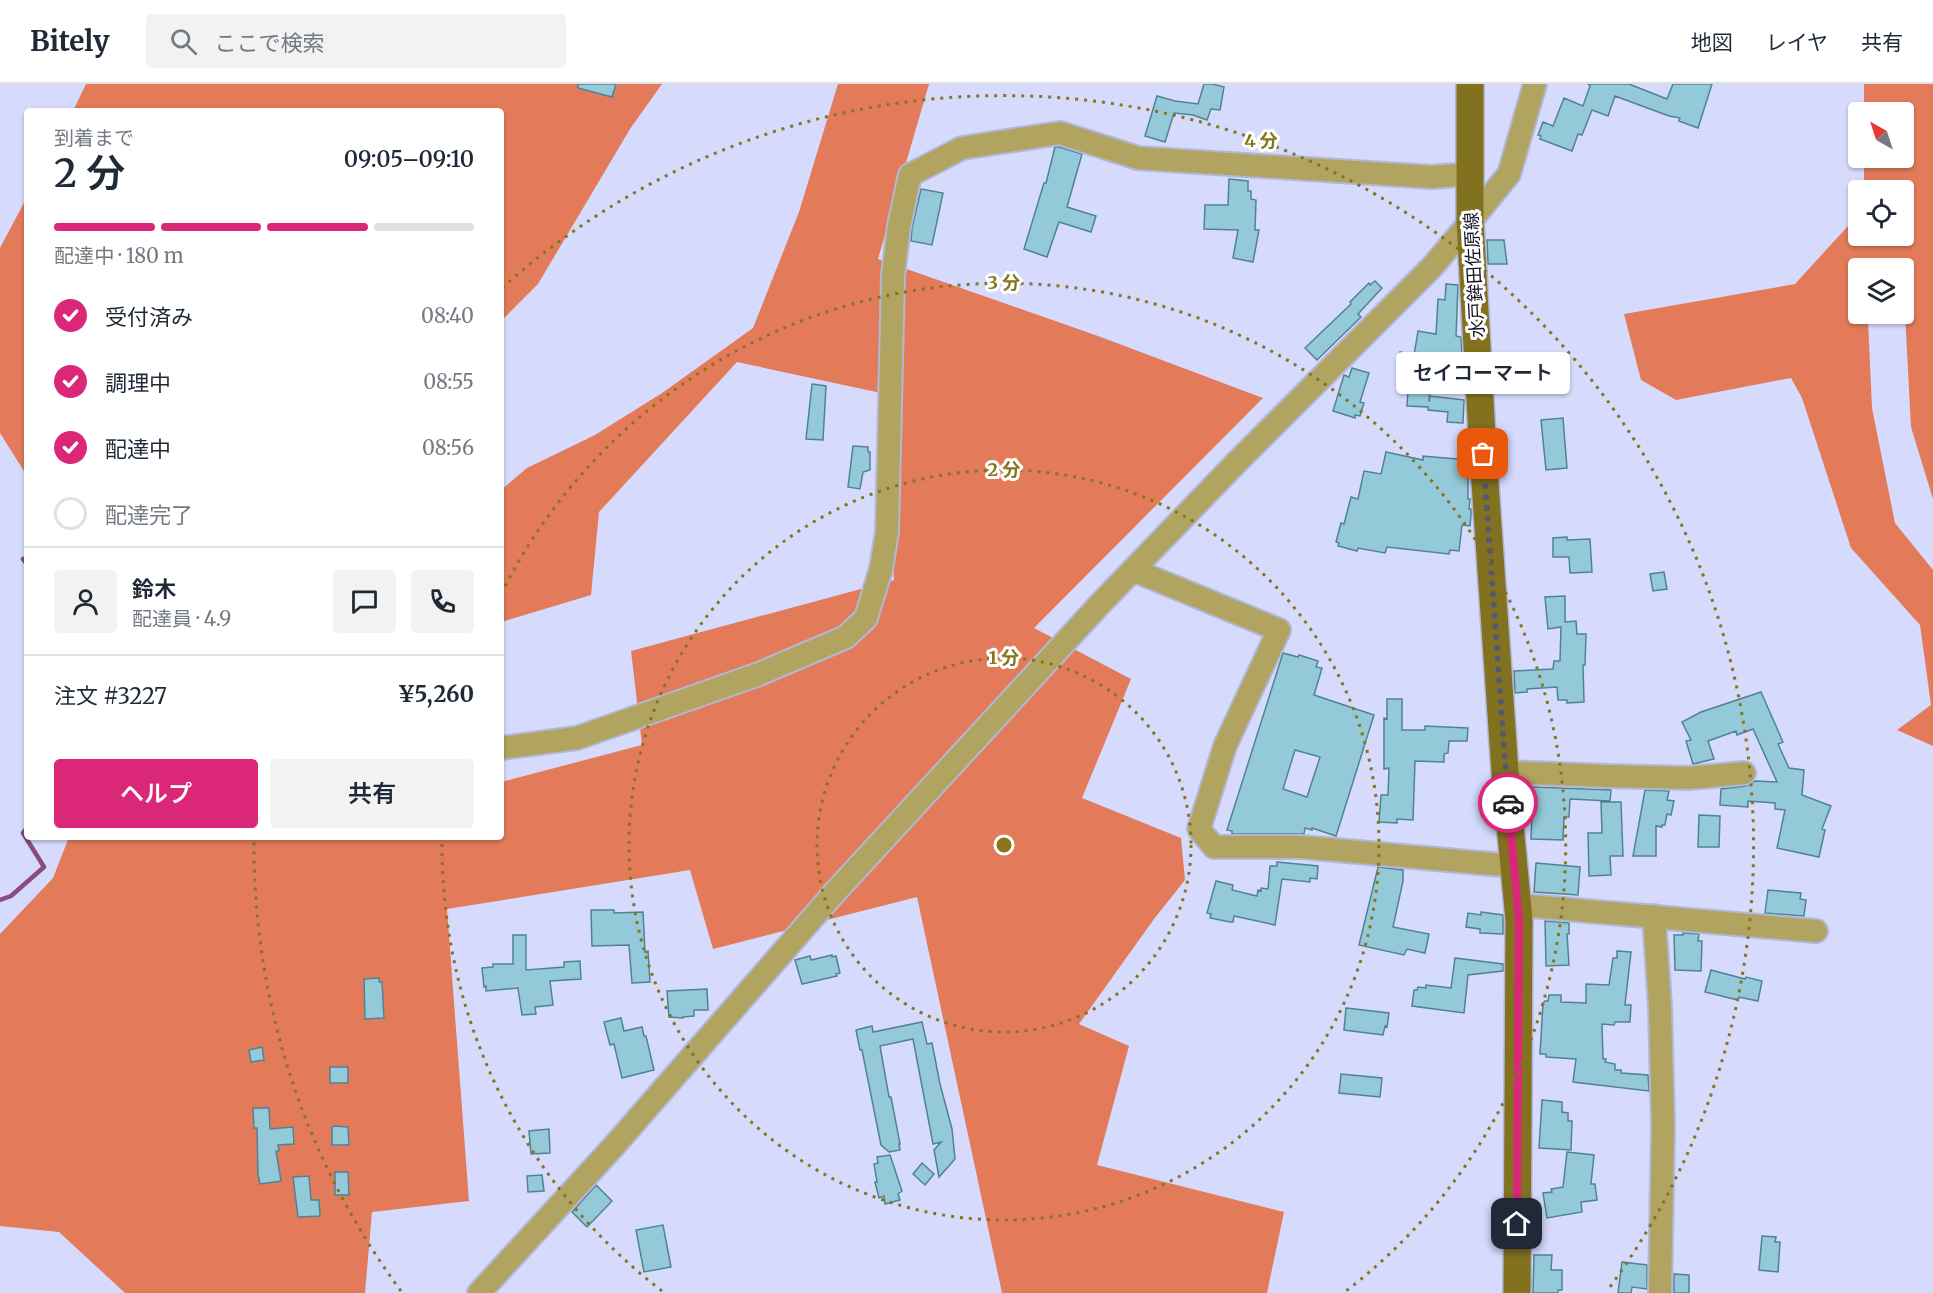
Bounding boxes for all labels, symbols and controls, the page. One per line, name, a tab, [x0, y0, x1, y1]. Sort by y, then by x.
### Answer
search box	[146, 14, 566, 68]
text: Bitely	[30, 23, 110, 59]
icon: search	[167, 25, 200, 58]
text: ここで検索	[215, 29, 325, 57]
text: 地図	[1691, 29, 1733, 56]
text: レイヤ	[1766, 29, 1828, 56]
text: 共有	[1861, 29, 1903, 56]
north arrow	[1848, 102, 1914, 168]
map controls	[1848, 102, 1914, 324]
text: 到着まで	[54, 125, 134, 150]
text: 4 分	[1244, 129, 1278, 152]
text: 09:05–09:10	[344, 145, 474, 173]
text: 2 分	[54, 149, 125, 198]
button: locate	[1848, 180, 1914, 246]
street label: 水戸鉾田佐原線	[1459, 211, 1489, 339]
text: 配達中 · 180 m	[54, 243, 184, 268]
button: layers	[1848, 258, 1914, 324]
text: 3 分	[988, 271, 1020, 294]
icon: check	[54, 299, 87, 332]
text: 受付済み	[105, 303, 193, 331]
text: 08:40	[421, 303, 474, 328]
callout: セイコーマート	[1396, 352, 1570, 394]
text: セイコーマート	[1413, 360, 1553, 385]
icon: check	[54, 365, 87, 398]
text: 調理中	[105, 369, 171, 397]
text: 08:55	[423, 369, 474, 394]
pin	[1457, 428, 1508, 479]
icon: check	[54, 431, 87, 464]
text: 配達中	[105, 435, 171, 463]
text: 08:56	[422, 435, 474, 460]
icon: bag	[1466, 437, 1499, 470]
text: 2 分	[988, 458, 1020, 481]
text: 配達完了	[105, 501, 193, 529]
button: person	[54, 570, 117, 633]
button: chat	[333, 570, 396, 633]
button: phone	[411, 570, 474, 633]
text: 鈴木	[132, 575, 176, 603]
text: 配達員 · 4.9	[132, 606, 231, 631]
text: 1 分	[989, 646, 1019, 669]
text: ¥5,260	[398, 680, 474, 708]
text: 注文 #3227	[54, 682, 167, 710]
button: ヘルプ	[54, 759, 258, 828]
button: 共有	[270, 759, 474, 828]
courier	[1478, 773, 1538, 833]
icon: car	[1492, 787, 1525, 820]
centre of rings	[994, 835, 1014, 855]
pin	[1491, 1198, 1542, 1249]
icon: home	[1500, 1207, 1533, 1240]

